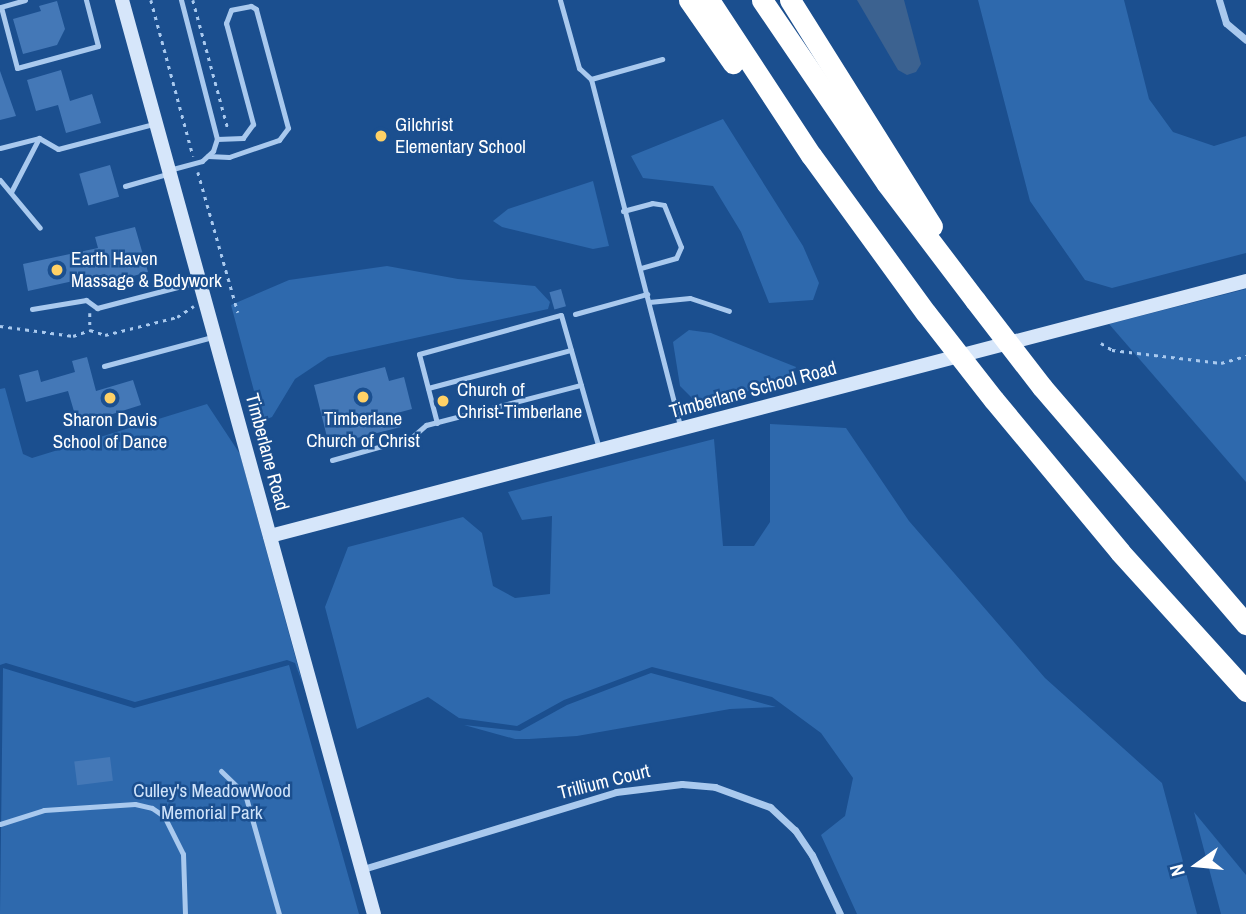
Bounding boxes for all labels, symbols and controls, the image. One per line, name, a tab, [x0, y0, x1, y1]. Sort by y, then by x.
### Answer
place label: Gilchrist Elementary School	[395, 114, 526, 158]
marker: Gilchrist Elementary School	[373, 128, 389, 144]
place label: Earth Haven Massage & Bodywork	[71, 248, 222, 292]
marker: Earth Haven Massage & Bodywork	[49, 262, 65, 278]
street label: Timberlane School Road	[667, 357, 839, 423]
place label: Church of Christ-Timberlane	[457, 379, 582, 423]
marker: Timberlane Church of Christ	[355, 389, 371, 405]
marker: Sharon Davis School of Dance	[102, 390, 118, 406]
street label: Timberlane Road	[240, 391, 294, 513]
marker: Church of Christ-Timberlane	[435, 393, 451, 409]
place label: Timberlane Church of Christ	[306, 408, 420, 452]
place label: Sharon Davis School of Dance	[53, 409, 167, 453]
street label: Trillium Court	[556, 760, 652, 804]
park label: Culley's MeadowWood Memorial Park	[133, 780, 291, 824]
north arrow	[1162, 830, 1232, 900]
text: N	[1163, 862, 1191, 879]

